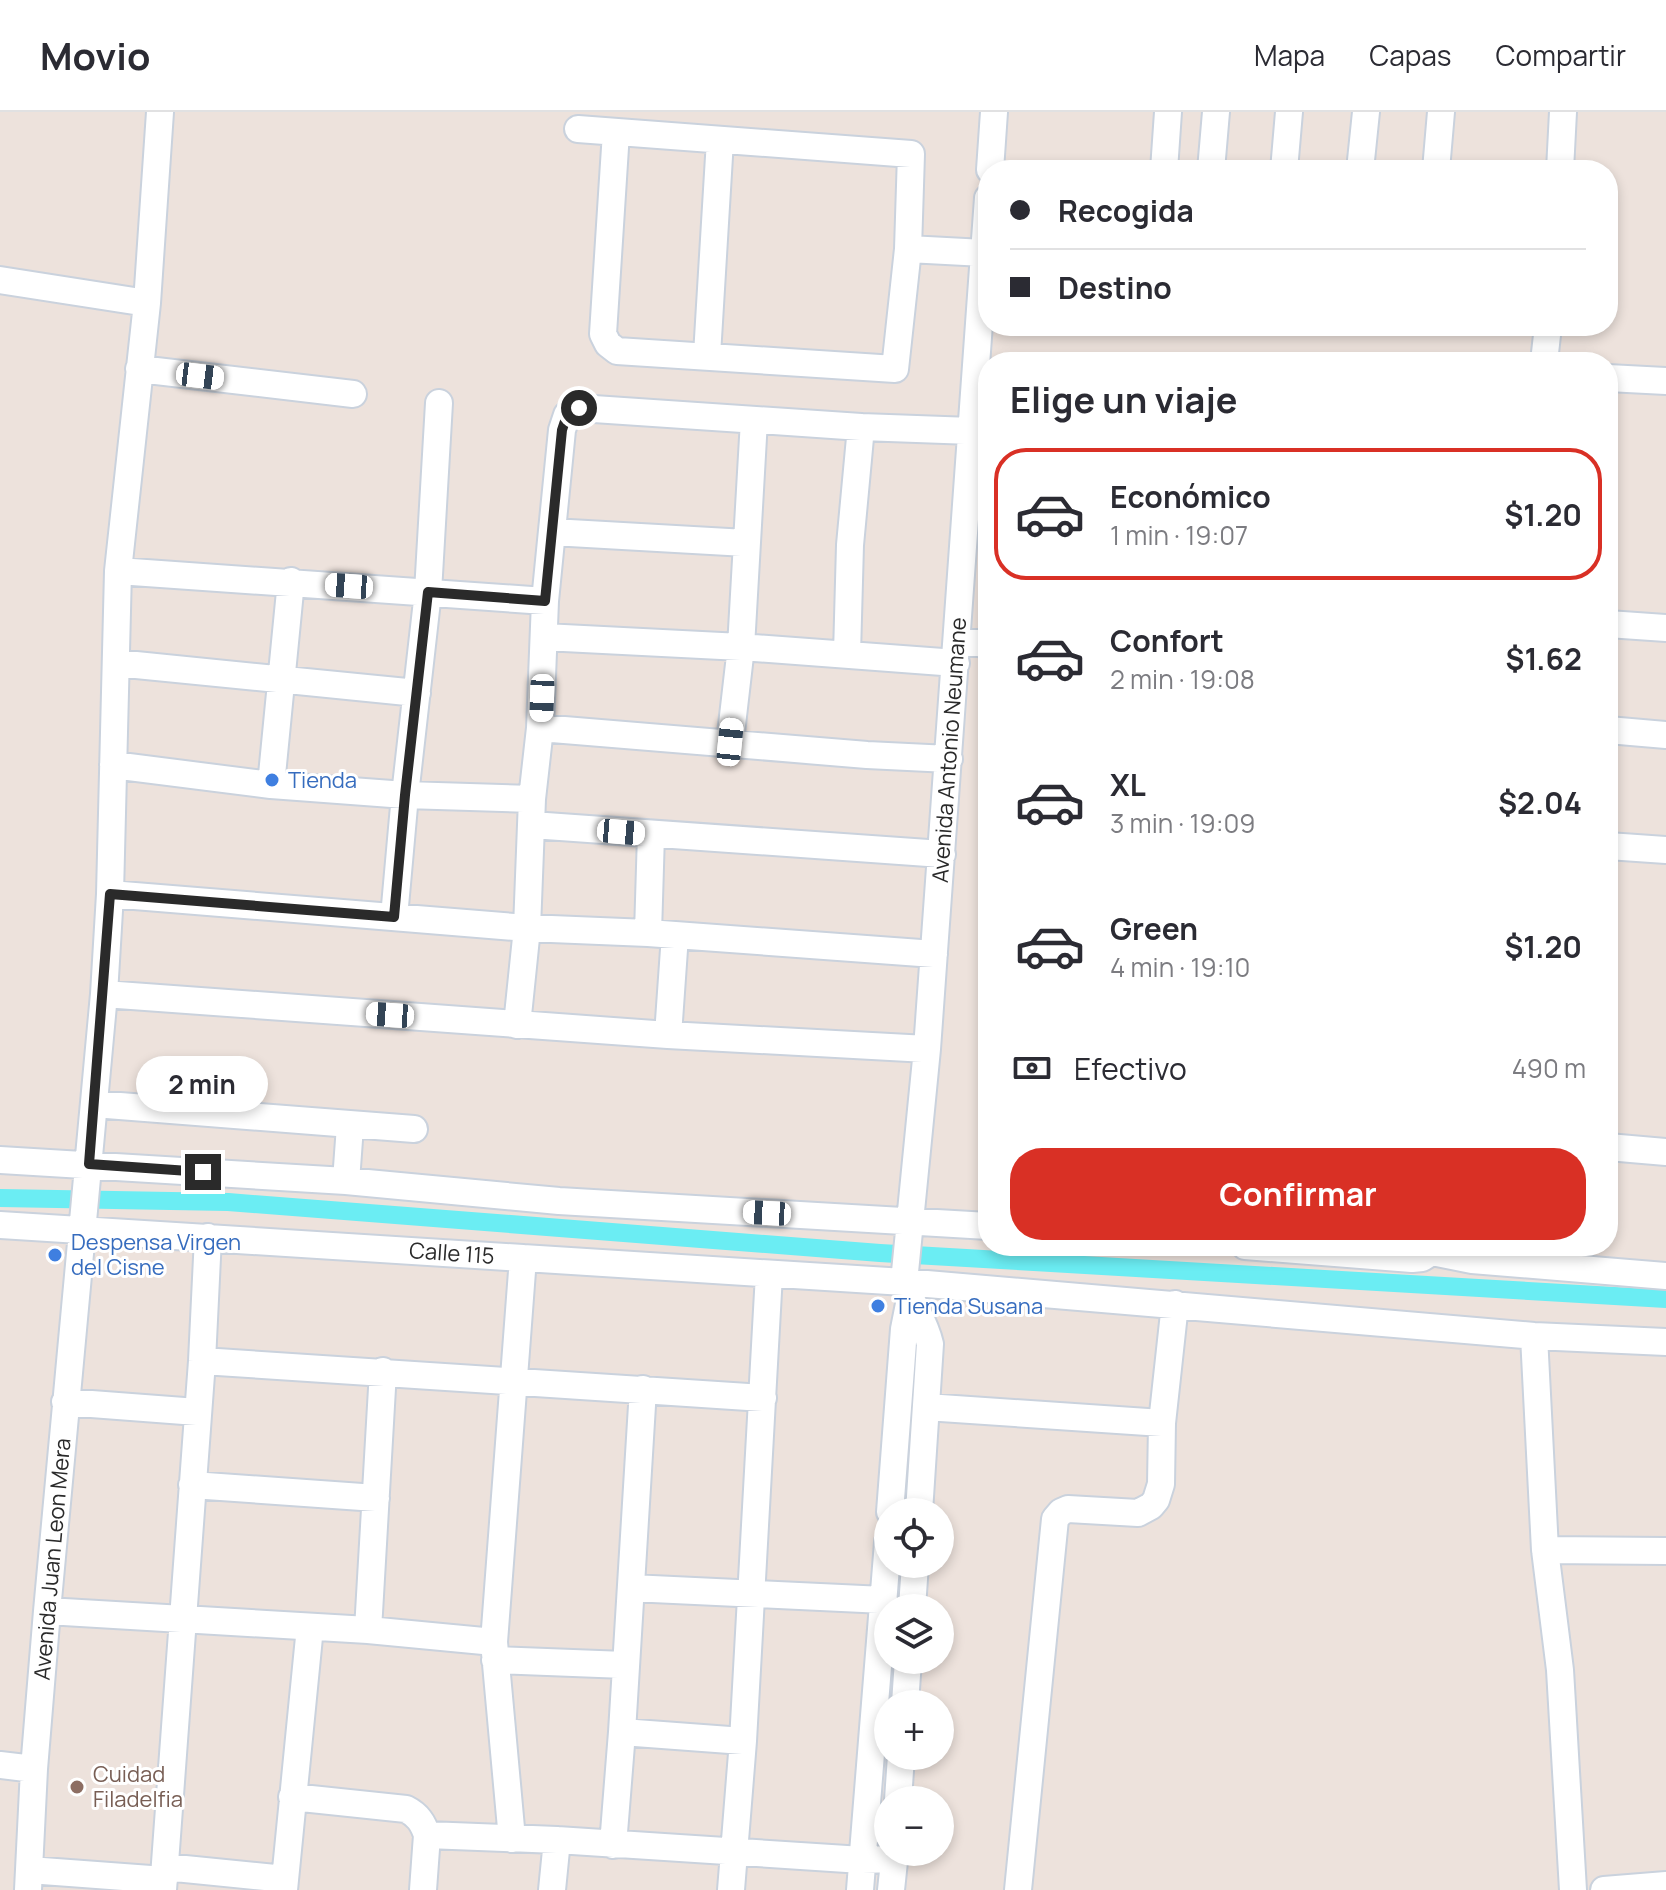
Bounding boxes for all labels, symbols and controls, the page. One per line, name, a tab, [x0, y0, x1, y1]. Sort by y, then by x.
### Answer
text: Movio	[40, 29, 150, 81]
text: Mapa	[1254, 36, 1325, 74]
text: Capas	[1369, 36, 1452, 74]
text: Compartir	[1496, 36, 1626, 74]
text: Recogida	[1058, 190, 1194, 231]
text: Destino	[1058, 267, 1172, 308]
car	[175, 361, 225, 391]
text: Elige un viaje	[1010, 375, 1237, 424]
route start	[561, 390, 597, 426]
text: Económico	[1110, 476, 1271, 517]
icon: car	[1014, 478, 1086, 550]
text: $1.20	[1505, 494, 1582, 535]
text: 1 min · 19:07	[1110, 517, 1248, 553]
car	[324, 572, 374, 600]
street label: Avenida Antonio Neumane	[925, 616, 973, 884]
text: Confort	[1110, 620, 1224, 661]
icon: car	[1014, 622, 1086, 694]
text: $1.62	[1506, 638, 1582, 679]
text: 2 min · 19:08	[1110, 661, 1255, 697]
car	[529, 674, 555, 722]
car	[716, 717, 744, 767]
text: XL	[1110, 764, 1146, 805]
place label: Tienda	[288, 765, 357, 795]
icon: car	[1014, 766, 1086, 838]
marker: Tienda	[263, 771, 281, 789]
text: $2.04	[1498, 782, 1582, 823]
text: 3 min · 19:09	[1110, 805, 1255, 841]
car	[596, 818, 646, 846]
text: Green	[1110, 908, 1198, 949]
icon: car	[1014, 910, 1086, 982]
text: $1.20	[1505, 926, 1582, 967]
text: 4 min · 19:10	[1110, 949, 1250, 985]
car	[365, 1001, 415, 1029]
icon: cash	[1010, 1046, 1054, 1090]
text: Efectivo	[1074, 1048, 1187, 1089]
text: 490 m	[1512, 1050, 1586, 1086]
callout: 2 min	[137, 1056, 269, 1112]
text: 2 min	[168, 1066, 236, 1102]
button: Confirmar	[1010, 1148, 1586, 1240]
route end	[185, 1154, 221, 1190]
car	[742, 1200, 792, 1226]
place label: Despensa Virgen del Cisne	[71, 1227, 241, 1282]
street label: Calle 115	[408, 1235, 496, 1271]
marker: Despensa Virgen del Cisne	[46, 1246, 64, 1264]
place label: Tienda Susana	[894, 1291, 1043, 1321]
marker: Tienda Susana	[869, 1297, 887, 1315]
street label: Avenida Juan Leon Mera	[26, 1437, 78, 1681]
map controls	[874, 1498, 954, 1866]
button: locate	[874, 1498, 954, 1578]
button: layers	[874, 1594, 954, 1674]
button: +	[874, 1690, 954, 1770]
place label: Cuidad Filadelfia	[93, 1759, 183, 1814]
marker: Cuidad Filadelfia	[68, 1778, 86, 1796]
button: −	[874, 1786, 954, 1866]

